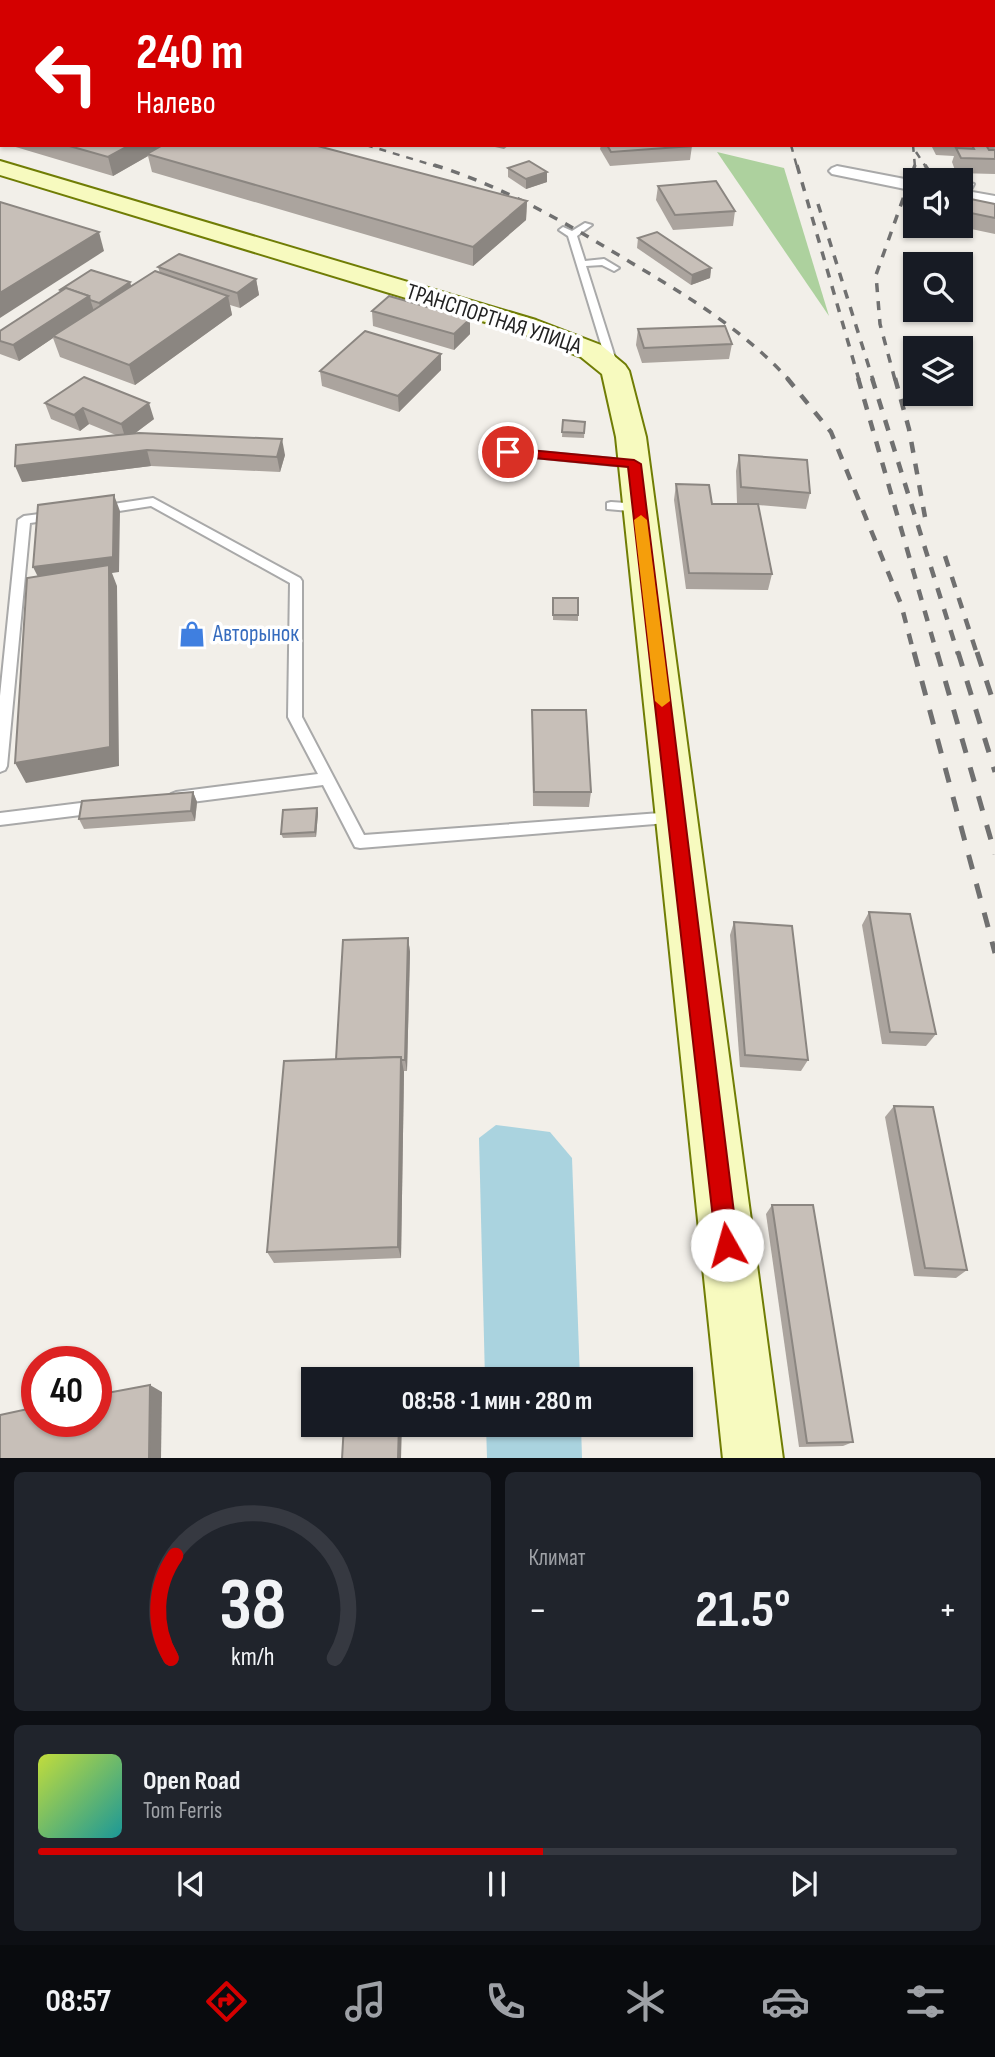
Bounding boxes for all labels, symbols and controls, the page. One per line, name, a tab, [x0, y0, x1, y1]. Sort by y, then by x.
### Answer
text: 240 m	[136, 24, 244, 83]
icon: left	[21, 28, 112, 119]
text: Налево	[136, 84, 216, 123]
map controls	[903, 168, 973, 406]
button: sound	[903, 168, 973, 238]
button: search	[903, 252, 973, 322]
street label: ТРАНСПОРТНАЯ УЛИЦА	[403, 277, 585, 361]
button: layers	[903, 336, 973, 406]
pin	[478, 422, 538, 482]
icon: arrive	[489, 433, 527, 471]
shop icon: Авторынок	[177, 619, 207, 649]
place label: Авторынок	[212, 620, 299, 648]
position arrow	[690, 1208, 764, 1282]
speed limit sign: 40	[21, 1346, 112, 1437]
text: 08:58 · 1 мин · 280 m	[402, 1386, 592, 1417]
text: Климат	[529, 1544, 586, 1572]
text: 38	[219, 1562, 286, 1650]
text: 21.5°	[695, 1579, 790, 1642]
text: −	[529, 1588, 547, 1633]
text: +	[938, 1588, 957, 1633]
text: km/h	[231, 1641, 274, 1672]
text: Open Road	[143, 1766, 240, 1797]
text: Tom Ferris	[143, 1797, 222, 1825]
icon: previous	[172, 1865, 210, 1903]
icon: pause	[478, 1865, 516, 1903]
icon: next	[785, 1865, 823, 1903]
icon: directions	[202, 1977, 251, 2026]
icon: music	[341, 1977, 390, 2026]
icon: phone	[481, 1977, 530, 2026]
icon: climate	[621, 1977, 670, 2026]
icon: car	[761, 1977, 810, 2026]
icon: filters	[901, 1977, 950, 2026]
text: 08:57	[45, 1982, 111, 2021]

